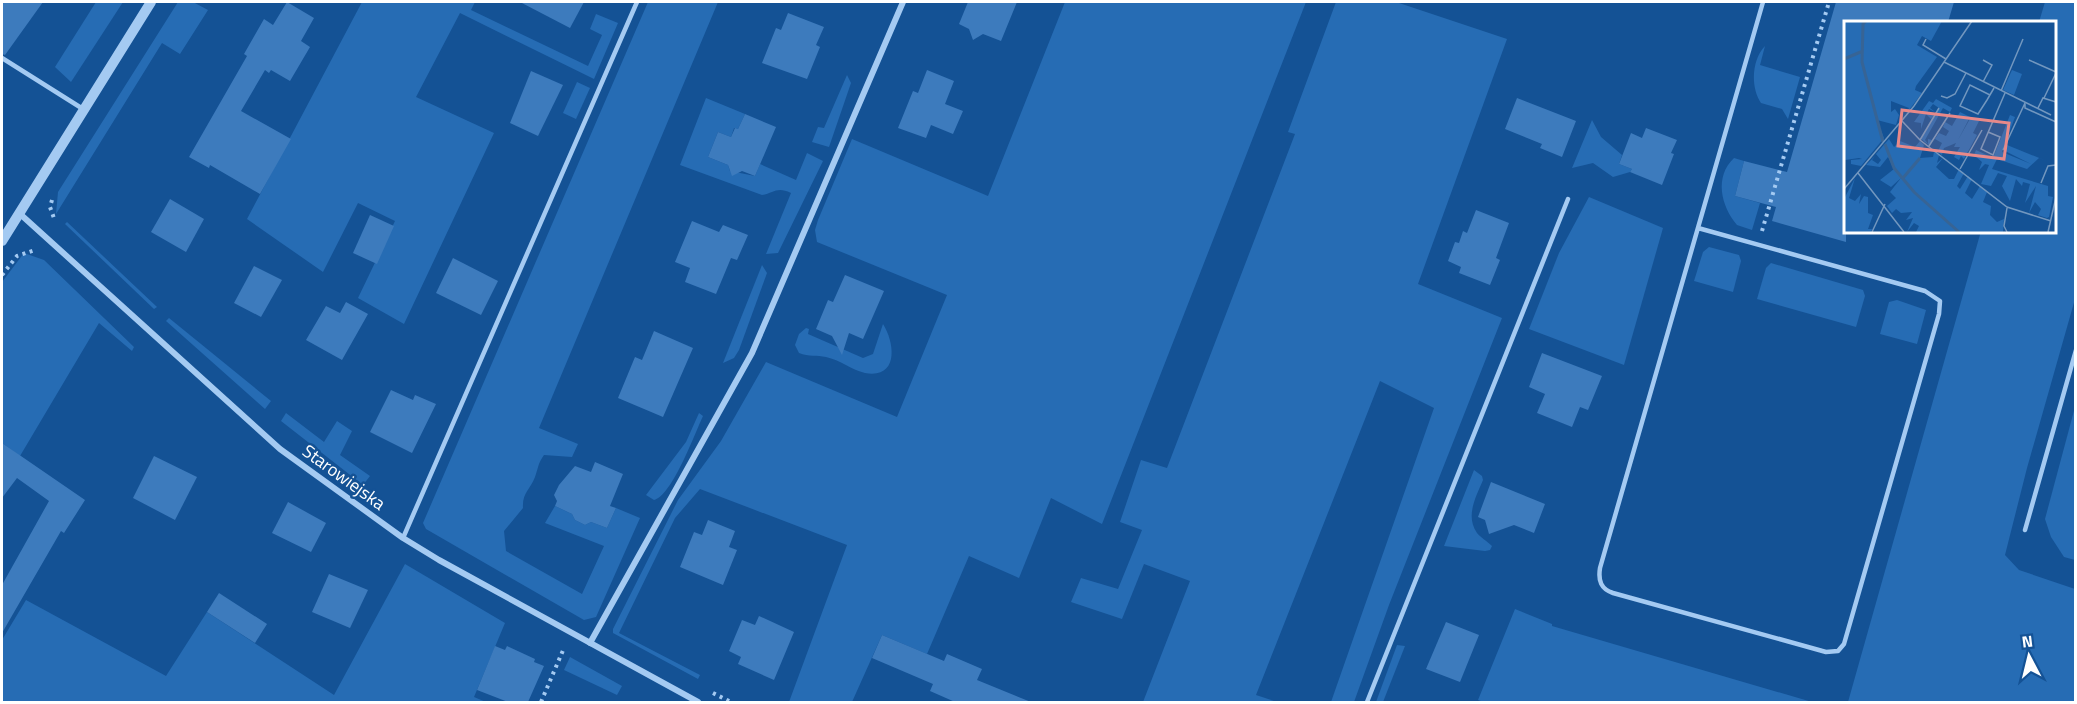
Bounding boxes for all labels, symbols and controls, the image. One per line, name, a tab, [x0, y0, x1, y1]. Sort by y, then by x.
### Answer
inset map	[1844, 21, 2056, 232]
street label: Starowiejska	[297, 438, 391, 516]
north arrow	[1999, 626, 2059, 686]
text: N	[2020, 629, 2034, 654]

